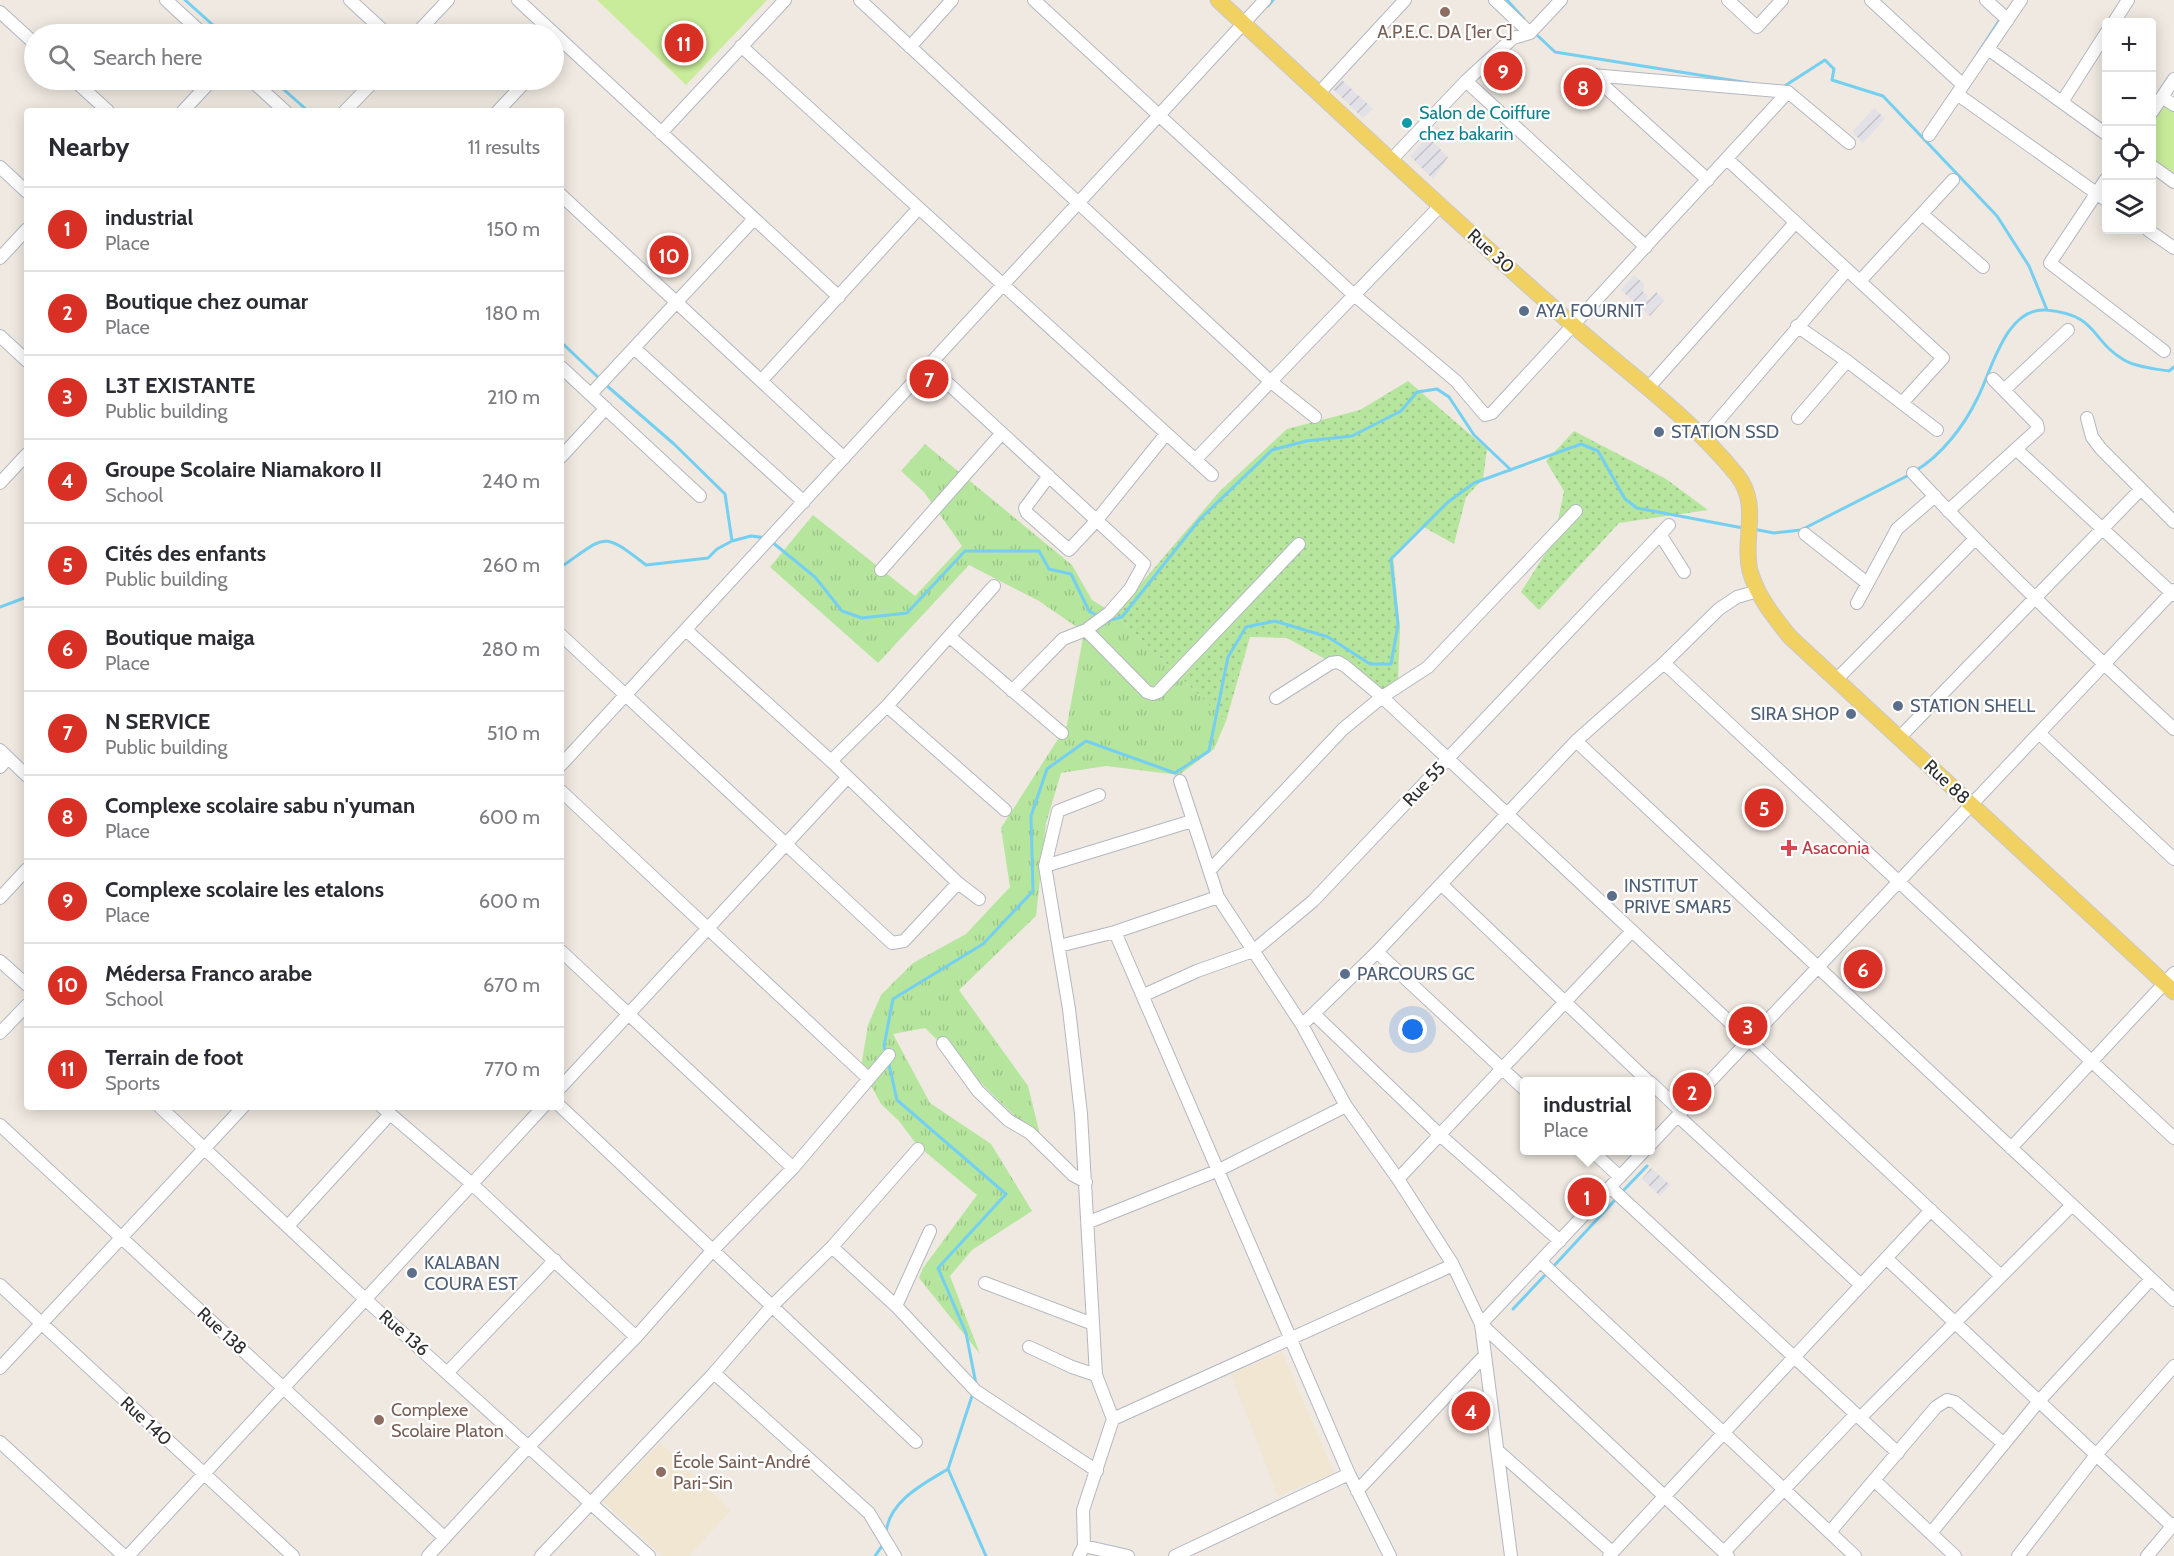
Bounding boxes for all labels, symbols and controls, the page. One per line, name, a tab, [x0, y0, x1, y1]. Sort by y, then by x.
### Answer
marker: A.P.E.C. DA [1er C]	[1438, 5, 1452, 19]
map controls	[2102, 18, 2156, 234]
button: +	[2102, 18, 2156, 72]
pin: 11	[664, 20, 704, 66]
place label: A.P.E.C. DA [1er C]	[1377, 21, 1513, 43]
search box	[24, 24, 564, 90]
icon: search	[45, 41, 78, 74]
text: Search here	[93, 44, 202, 71]
pin: 9	[1484, 48, 1522, 94]
pin: 8	[1564, 64, 1602, 110]
button: −	[2102, 72, 2156, 126]
place label: Salon de Coiffure chez bakarin	[1419, 102, 1550, 145]
marker: Salon de Coiffure chez bakarin	[1400, 116, 1414, 130]
button: locate	[2102, 126, 2156, 180]
text: Nearby	[48, 131, 129, 163]
text: 11 results	[468, 135, 540, 159]
button: layers	[2102, 180, 2156, 234]
text: industrial	[105, 204, 193, 231]
text: 1	[64, 217, 71, 241]
text: 150 m	[487, 217, 540, 241]
street label: Rue 30	[1463, 224, 1519, 278]
text: Place	[105, 231, 150, 255]
pin: 10	[650, 232, 688, 278]
text: Boutique chez oumar	[105, 288, 308, 315]
place label: AYA FOURNIT	[1536, 300, 1644, 322]
text: 2	[62, 301, 73, 325]
text: 180 m	[485, 301, 540, 325]
marker: AYA FOURNIT	[1517, 304, 1531, 318]
text: Place	[105, 315, 150, 339]
pin: 7	[910, 356, 948, 401]
text: L3T EXISTANTE	[105, 372, 255, 399]
text: 3	[62, 385, 73, 409]
text: 210 m	[487, 385, 540, 409]
text: Public building	[105, 399, 227, 423]
place label: STATION SSD	[1671, 421, 1779, 443]
marker: STATION SSD	[1652, 425, 1666, 439]
text: Groupe Scolaire Niamakoro II	[105, 456, 382, 483]
text: 4	[61, 469, 74, 493]
text: 240 m	[482, 469, 540, 493]
text: School	[105, 483, 163, 507]
text: Cités des enfants	[105, 540, 266, 567]
text: 5	[62, 553, 73, 577]
text: 260 m	[482, 553, 540, 577]
text: Public building	[105, 567, 227, 591]
text: Boutique maiga	[105, 624, 255, 651]
text: 6	[62, 637, 73, 661]
text: 280 m	[481, 637, 540, 661]
text: Place	[105, 651, 150, 675]
place label: STATION SHELL	[1910, 695, 2035, 717]
marker: STATION SHELL	[1891, 699, 1905, 713]
place label: SIRA SHOP	[1751, 703, 1839, 725]
marker: SIRA SHOP	[1844, 707, 1858, 721]
text: N SERVICE	[105, 708, 210, 735]
text: 7	[62, 721, 73, 745]
text: 510 m	[487, 721, 540, 745]
text: Public building	[105, 735, 227, 759]
street label: Rue 88	[1919, 755, 1975, 809]
street label: Rue 55	[1398, 757, 1450, 811]
pin: 5	[1744, 786, 1784, 830]
text: Complexe scolaire sabu n'yuman	[105, 792, 415, 819]
text: 8	[61, 805, 74, 829]
text: 600 m	[479, 805, 540, 829]
text: Place	[105, 819, 150, 843]
place label: Asaconia	[1802, 837, 1870, 859]
marker: Asaconia	[1780, 839, 1798, 857]
place label: INSTITUT PRIVE SMAR5	[1624, 875, 1732, 918]
text: Complexe scolaire les etalons	[105, 876, 384, 903]
text: 9	[62, 889, 73, 913]
text: 600 m	[479, 889, 540, 913]
marker: INSTITUT PRIVE SMAR5	[1605, 889, 1619, 903]
text: Place	[105, 903, 150, 927]
pin: 6	[1844, 946, 1882, 992]
text: Médersa Franco arabe	[105, 960, 312, 987]
place label: PARCOURS GC	[1357, 963, 1475, 985]
marker: PARCOURS GC	[1338, 967, 1352, 981]
text: 10	[57, 973, 78, 997]
text: 670 m	[483, 973, 540, 997]
text: School	[105, 987, 163, 1011]
pin: 3	[1728, 1004, 1768, 1048]
your location	[1398, 1015, 1427, 1044]
text: Terrain de foot	[105, 1044, 243, 1071]
text: 11	[60, 1057, 75, 1081]
text: 770 m	[484, 1057, 540, 1081]
pin: 2	[1672, 1070, 1712, 1114]
text: Sports	[105, 1071, 160, 1095]
popup	[1520, 1077, 1655, 1155]
text: industrial	[1543, 1091, 1632, 1118]
text: Place	[1543, 1118, 1588, 1142]
pin: 1	[1568, 1174, 1606, 1220]
place label: KALABAN COURA EST	[424, 1252, 518, 1295]
marker: KALABAN COURA EST	[405, 1266, 419, 1280]
street label: Rue 138	[193, 1303, 251, 1359]
street label: Rue 136	[374, 1305, 434, 1361]
pin: 4	[1452, 1388, 1490, 1434]
street label: Rue 140	[116, 1392, 176, 1450]
place label: Complexe Scolaire Platon	[391, 1399, 504, 1442]
marker: Complexe Scolaire Platon	[372, 1413, 386, 1427]
place label: École Saint-André Pari-Sin	[673, 1451, 810, 1494]
marker: École Saint-André Pari-Sin	[654, 1465, 668, 1479]

